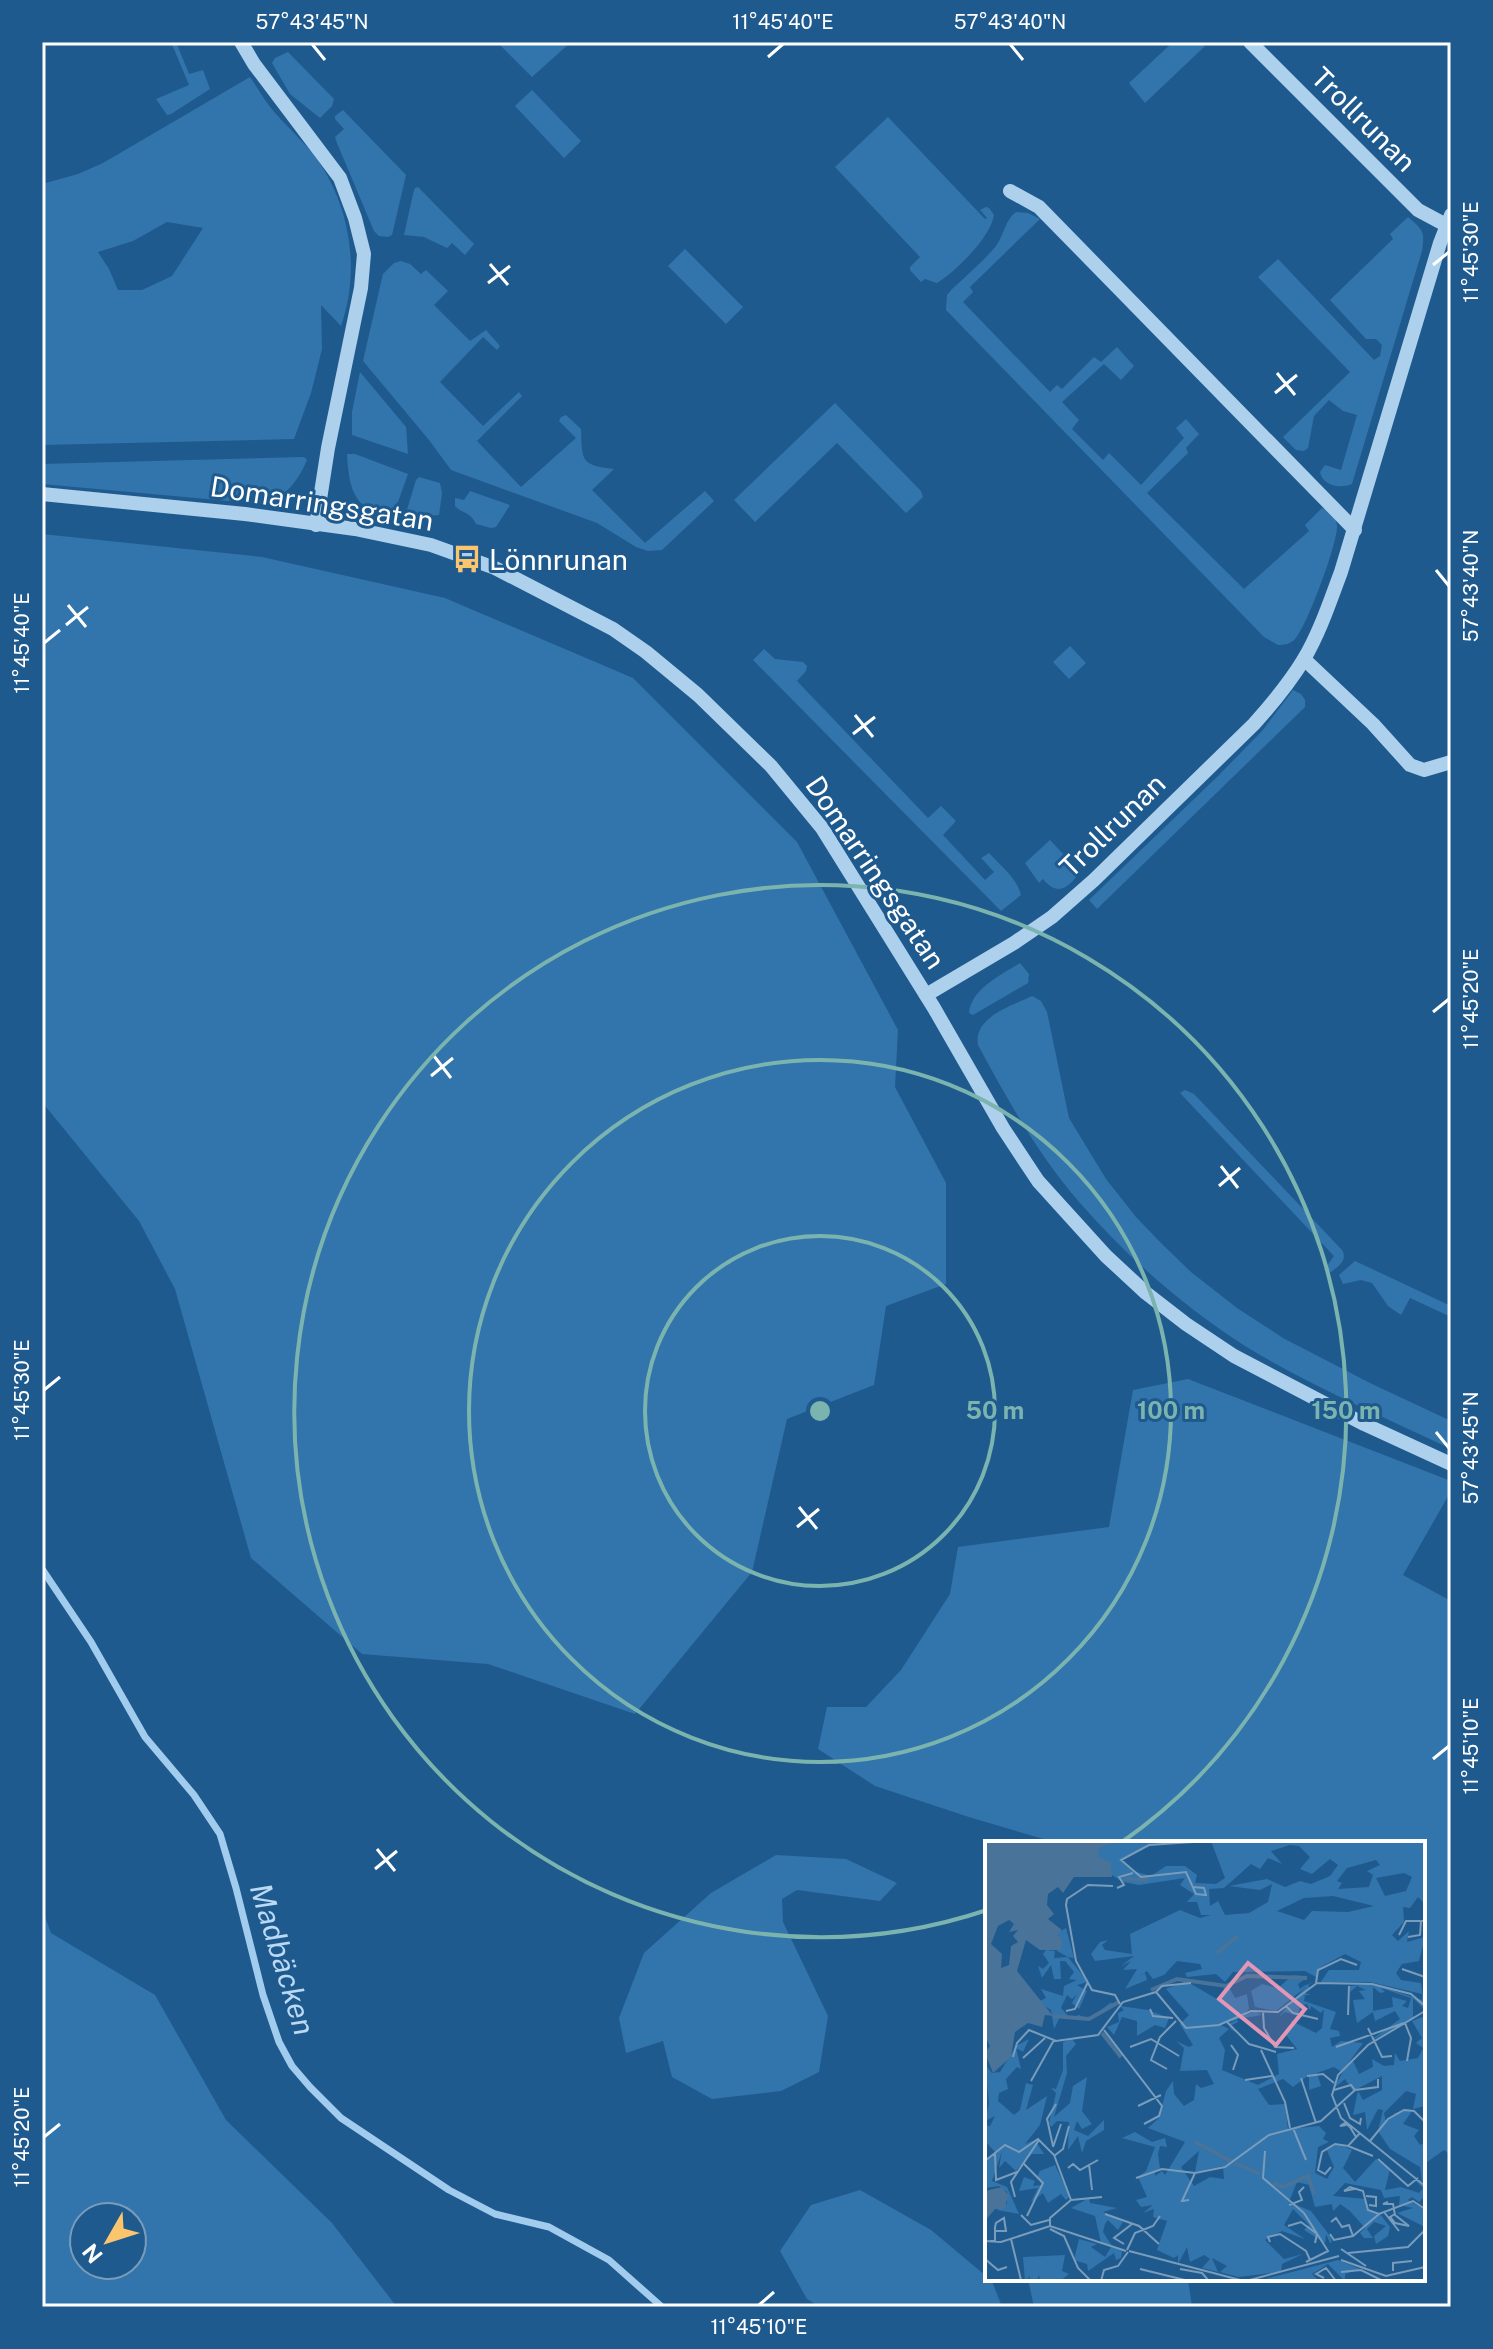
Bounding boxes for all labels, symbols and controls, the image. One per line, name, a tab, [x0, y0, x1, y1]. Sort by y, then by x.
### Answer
text: 57°43'45"N	[255, 10, 369, 34]
text: 11°45'40"E	[732, 10, 834, 34]
text: 57°43'40"N	[954, 10, 1066, 34]
street label: Trollrunan	[1305, 60, 1423, 178]
text: 11°45'30"E	[1459, 201, 1483, 303]
street label: Domarringsgatan	[208, 469, 436, 537]
text: 57°43'40"N	[1459, 530, 1483, 642]
place label: Lönnrunan	[489, 543, 628, 576]
bus stop icon: Lönnrunan	[452, 544, 482, 574]
text: 11°45'40"E	[10, 592, 34, 694]
street label: Trollrunan	[1052, 767, 1172, 883]
street label: Domarringsgatan	[799, 769, 953, 975]
text: 11°45'20"E	[1459, 949, 1483, 1049]
text: 11°45'30"E	[10, 1339, 34, 1441]
text: 57°43'45"N	[1459, 1391, 1483, 1505]
text: 50 m	[966, 1396, 1024, 1424]
text: 100 m	[1137, 1396, 1205, 1424]
text: 150 m	[1312, 1396, 1380, 1424]
centre of rings	[806, 1397, 834, 1425]
text: 11°45'10"E	[1459, 1697, 1483, 1795]
inset map	[985, 1841, 1425, 2281]
water label: Madbäcken	[243, 1879, 323, 2039]
text: 11°45'20"E	[10, 2087, 34, 2187]
north arrow	[68, 2201, 148, 2281]
text: N	[77, 2239, 108, 2268]
text: 11°45'10"E	[710, 2315, 808, 2339]

